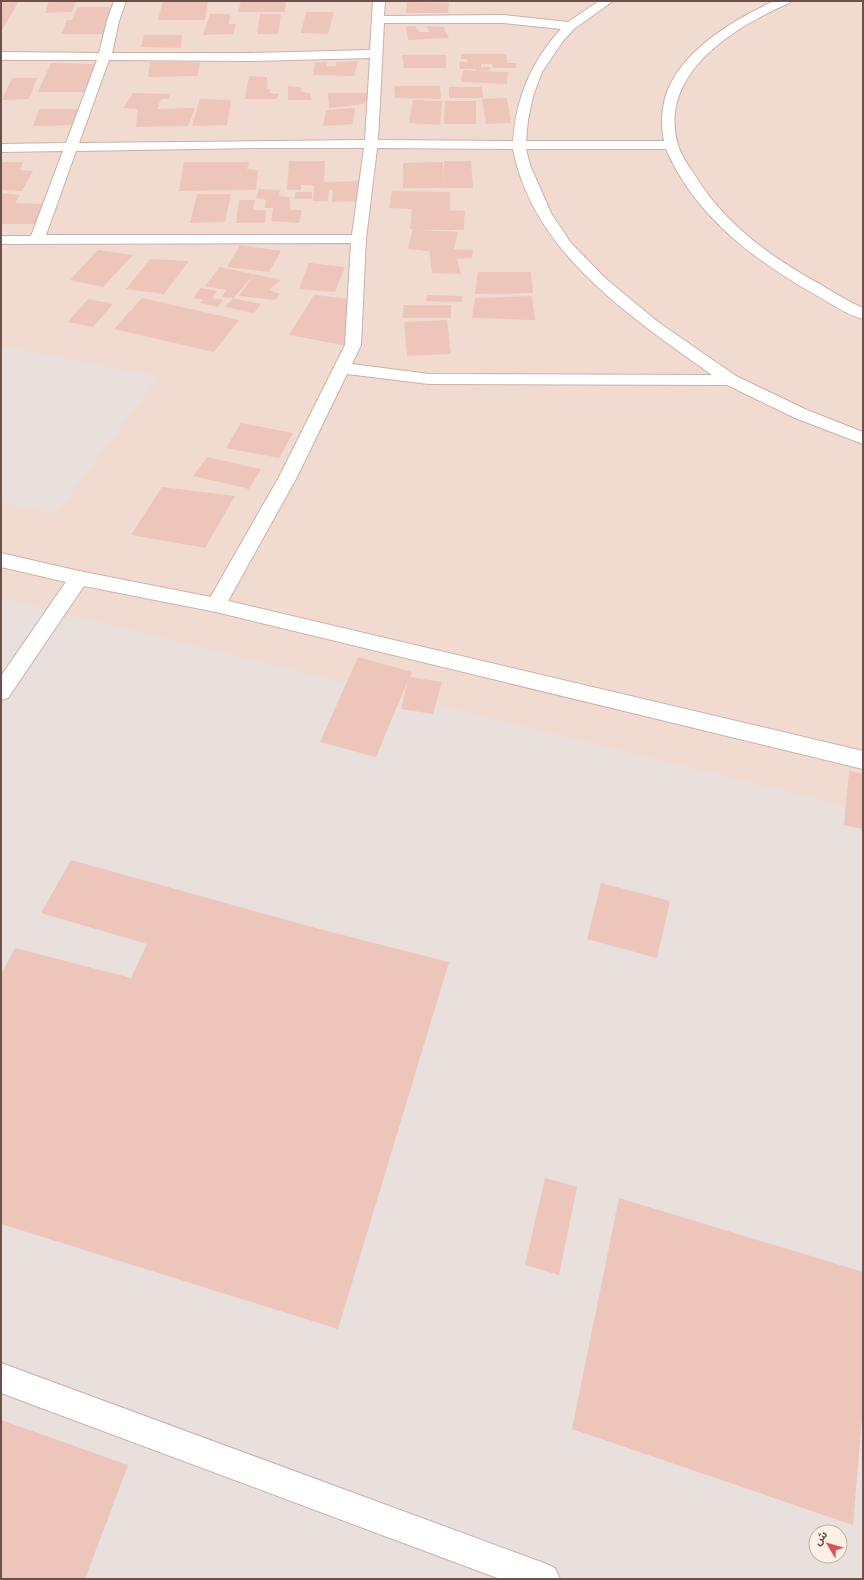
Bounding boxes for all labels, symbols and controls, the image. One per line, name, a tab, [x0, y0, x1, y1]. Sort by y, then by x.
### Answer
north arrow	[808, 1524, 848, 1564]
text: ش	[810, 1528, 830, 1548]

